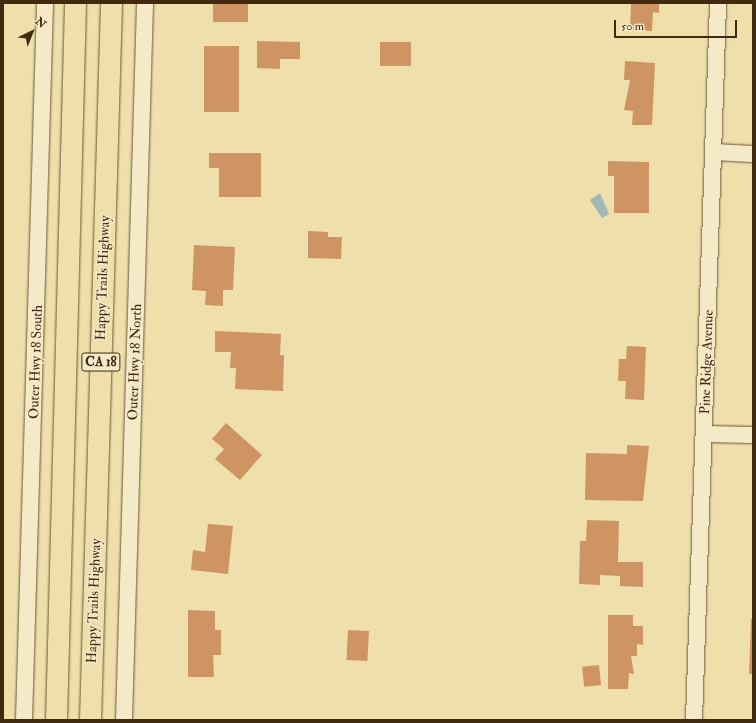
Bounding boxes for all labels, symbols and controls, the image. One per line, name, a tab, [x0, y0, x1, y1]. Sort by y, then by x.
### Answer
north arrow	[12, 12, 52, 52]
scale bar	[616, 12, 739, 38]
text: N	[32, 15, 49, 31]
text: 50 m	[621, 19, 644, 34]
street label: Happy Trails Highway	[92, 215, 114, 341]
street label: Outer Hwy 18 North	[125, 303, 145, 421]
street label: Outer Hwy 18 South	[26, 305, 46, 419]
street label: Pine Ridge Avenue	[697, 309, 717, 415]
road number: CA 18	[81, 351, 121, 373]
street label: Happy Trails Highway	[83, 538, 105, 664]

